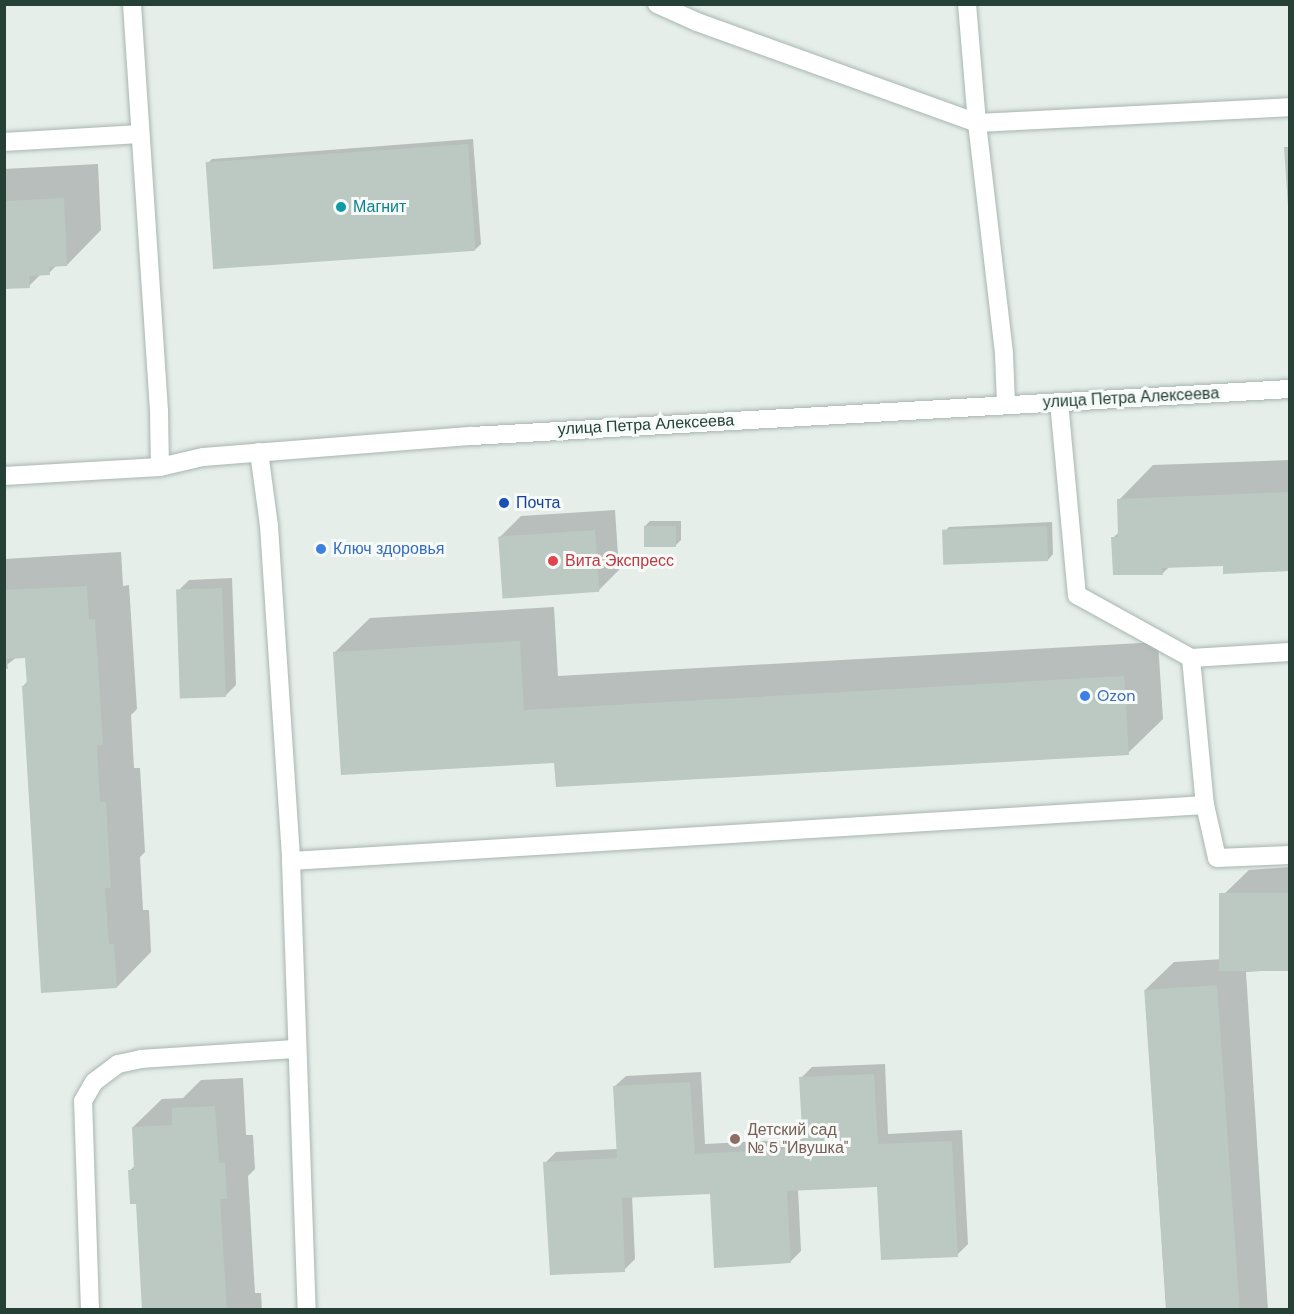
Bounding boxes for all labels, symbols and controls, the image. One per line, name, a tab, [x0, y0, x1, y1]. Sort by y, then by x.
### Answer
place label: Магнит	[353, 197, 406, 217]
marker: Магнит	[334, 200, 348, 214]
street label: улица Петра Алексеева	[1042, 384, 1220, 412]
street label: улица Петра Алексеева	[557, 411, 735, 439]
place label: Почта	[516, 493, 560, 513]
marker: Почта	[497, 496, 511, 510]
place label: Ключ здоровья	[333, 539, 444, 559]
marker: Ключ здоровья	[314, 542, 328, 556]
place label: Вита Экспресс	[565, 551, 674, 571]
marker: Вита Экспресс	[546, 554, 560, 568]
place label: Ozon	[1097, 686, 1135, 706]
marker: Ozon	[1078, 689, 1092, 703]
place label: Детский сад № 5 "Ивушка"	[747, 1120, 848, 1158]
marker: Детский сад № 5 "Ивушка"	[728, 1132, 742, 1146]

